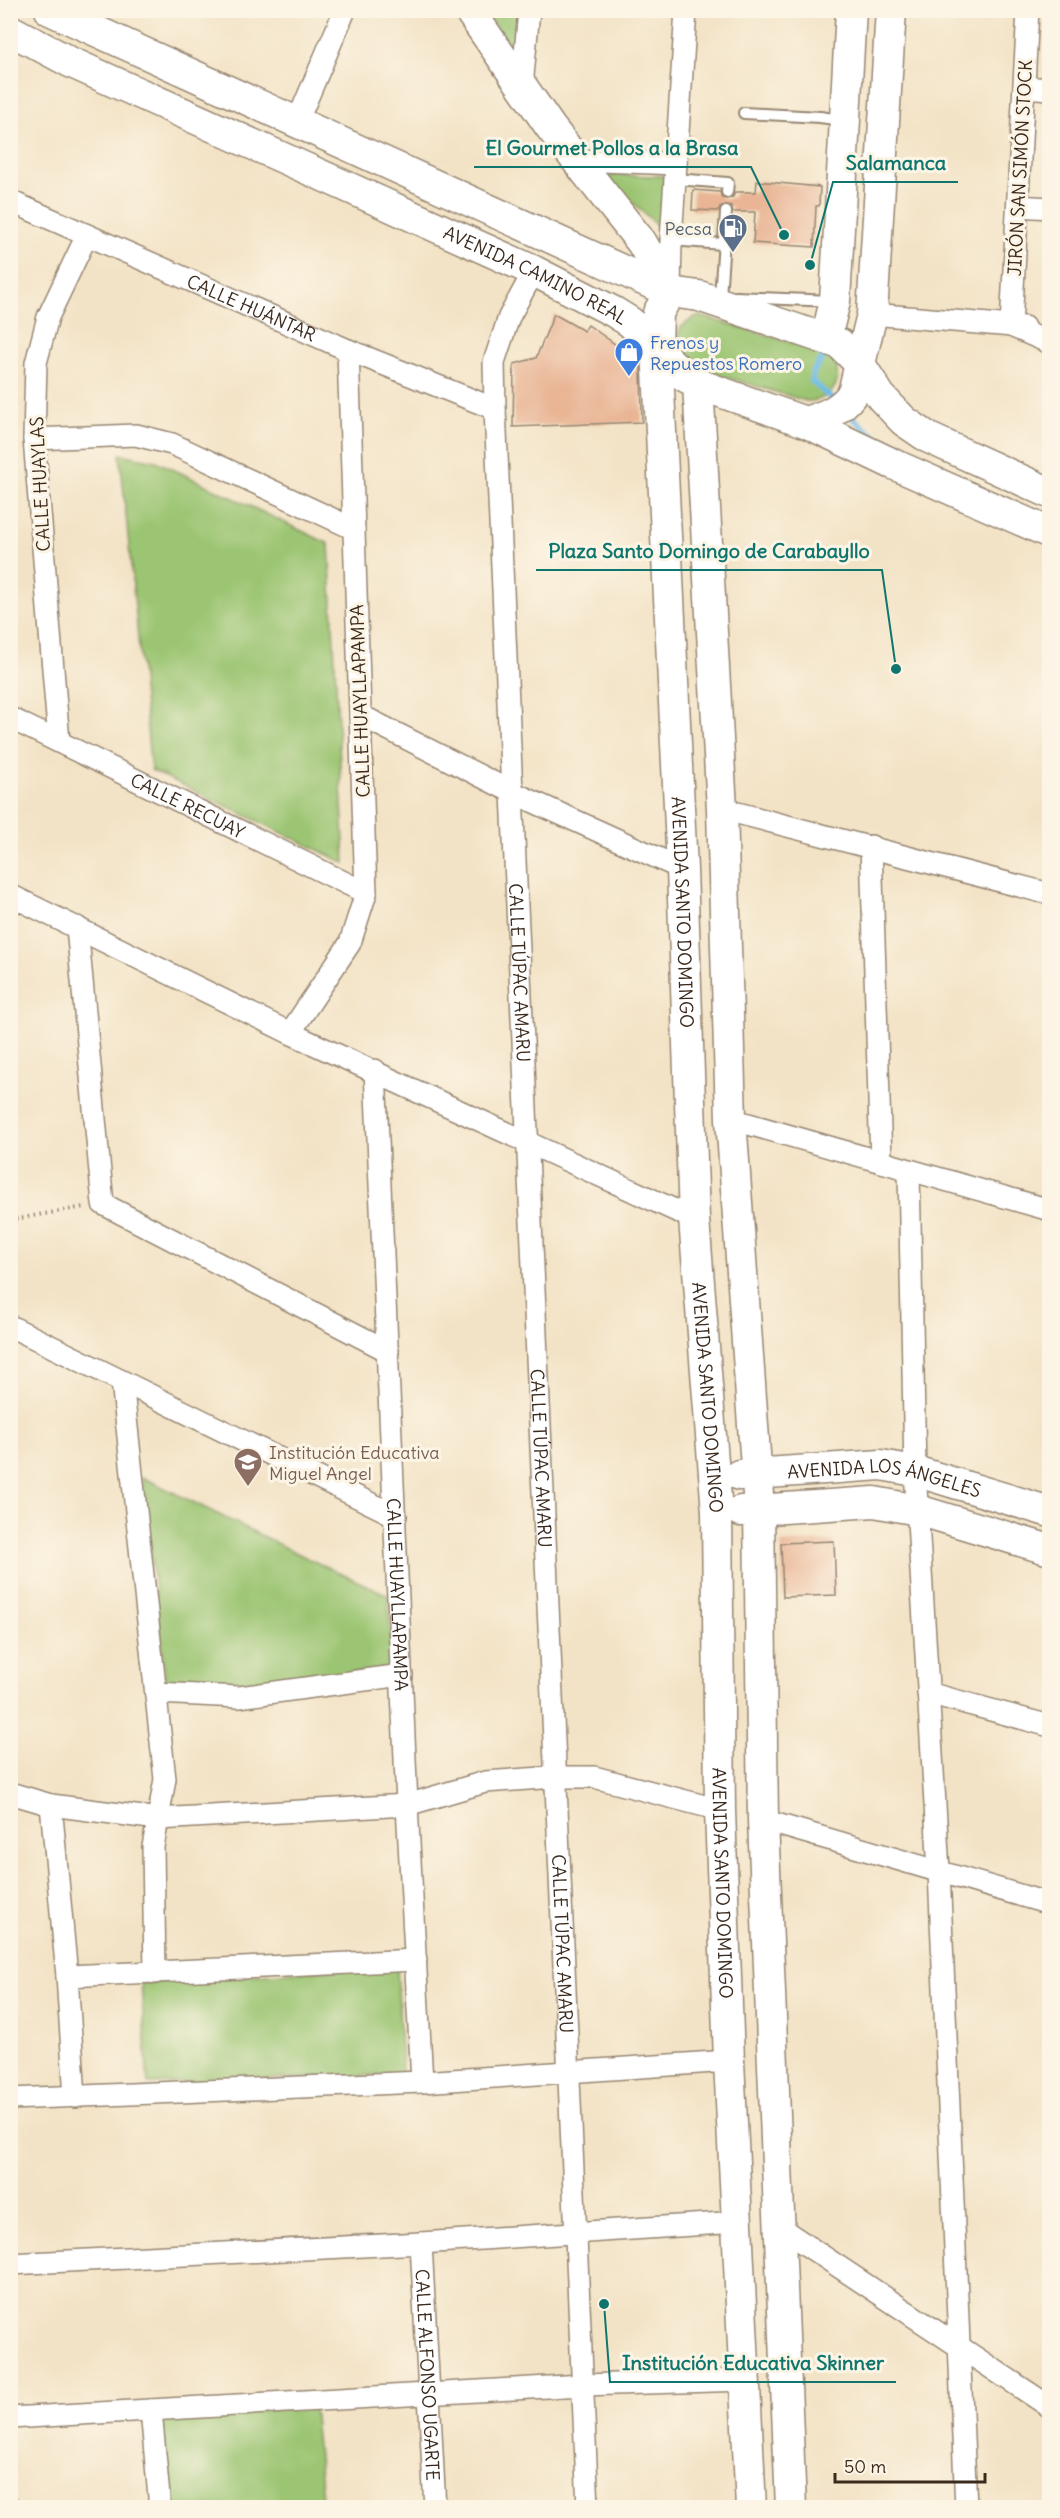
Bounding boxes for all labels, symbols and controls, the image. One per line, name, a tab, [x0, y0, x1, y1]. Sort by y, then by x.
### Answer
street label: JIRÓN SAN SIMÓN STOCK	[1003, 59, 1037, 277]
callout: El Gourmet Pollos a la Brasa	[474, 129, 751, 167]
text: El Gourmet Pollos a la Brasa	[485, 135, 739, 160]
callout: Salamanca	[833, 144, 958, 182]
text: Salamanca	[846, 150, 947, 175]
fuel station icon: Pecsa	[717, 212, 749, 254]
place label: Pecsa	[665, 217, 712, 240]
street label: AVENIDA CAMINO REAL	[440, 220, 632, 329]
street label: CALLE HUÁNTAR	[183, 269, 320, 346]
place label: Frenos y Repuestos Romero	[650, 331, 802, 375]
shop icon: Frenos y Repuestos Romero	[613, 336, 645, 378]
street label: CALLE HUAYLAS	[25, 416, 55, 552]
callout: Plaza Santo Domingo de Carabayllo	[536, 532, 882, 570]
text: Plaza Santo Domingo de Carabayllo	[548, 538, 870, 563]
street label: CALLE HUAYLLAPAMPA	[345, 604, 375, 798]
street label: CALLE RECUAY	[127, 768, 249, 843]
street label: AVENIDA SANTO DOMINGO	[667, 796, 699, 1028]
street label: CALLE TÚPAC AMARU	[505, 883, 535, 1063]
street label: AVENIDA SANTO DOMINGO	[687, 1281, 729, 1514]
street label: CALLE TÚPAC AMARU	[526, 1368, 557, 1548]
place label: Institución Educativa Miguel Angel	[269, 1441, 440, 1485]
school or university icon: Institución Educativa Miguel Angel	[232, 1446, 264, 1488]
street label: AVENIDA LOS ÁNGELES	[787, 1453, 984, 1502]
street label: CALLE HUAYLLAPAMPA	[382, 1497, 414, 1692]
street label: AVENIDA SANTO DOMINGO	[708, 1767, 738, 1999]
street label: CALLE TÚPAC AMARU	[548, 1854, 578, 2034]
street label: CALLE ALFONSO UGARTE	[411, 2268, 445, 2481]
callout: Institución Educativa Skinner	[610, 2344, 896, 2382]
text: Institución Educativa Skinner	[622, 2350, 885, 2375]
scale bar	[835, 2446, 985, 2484]
text: 50 m	[844, 2455, 886, 2478]

